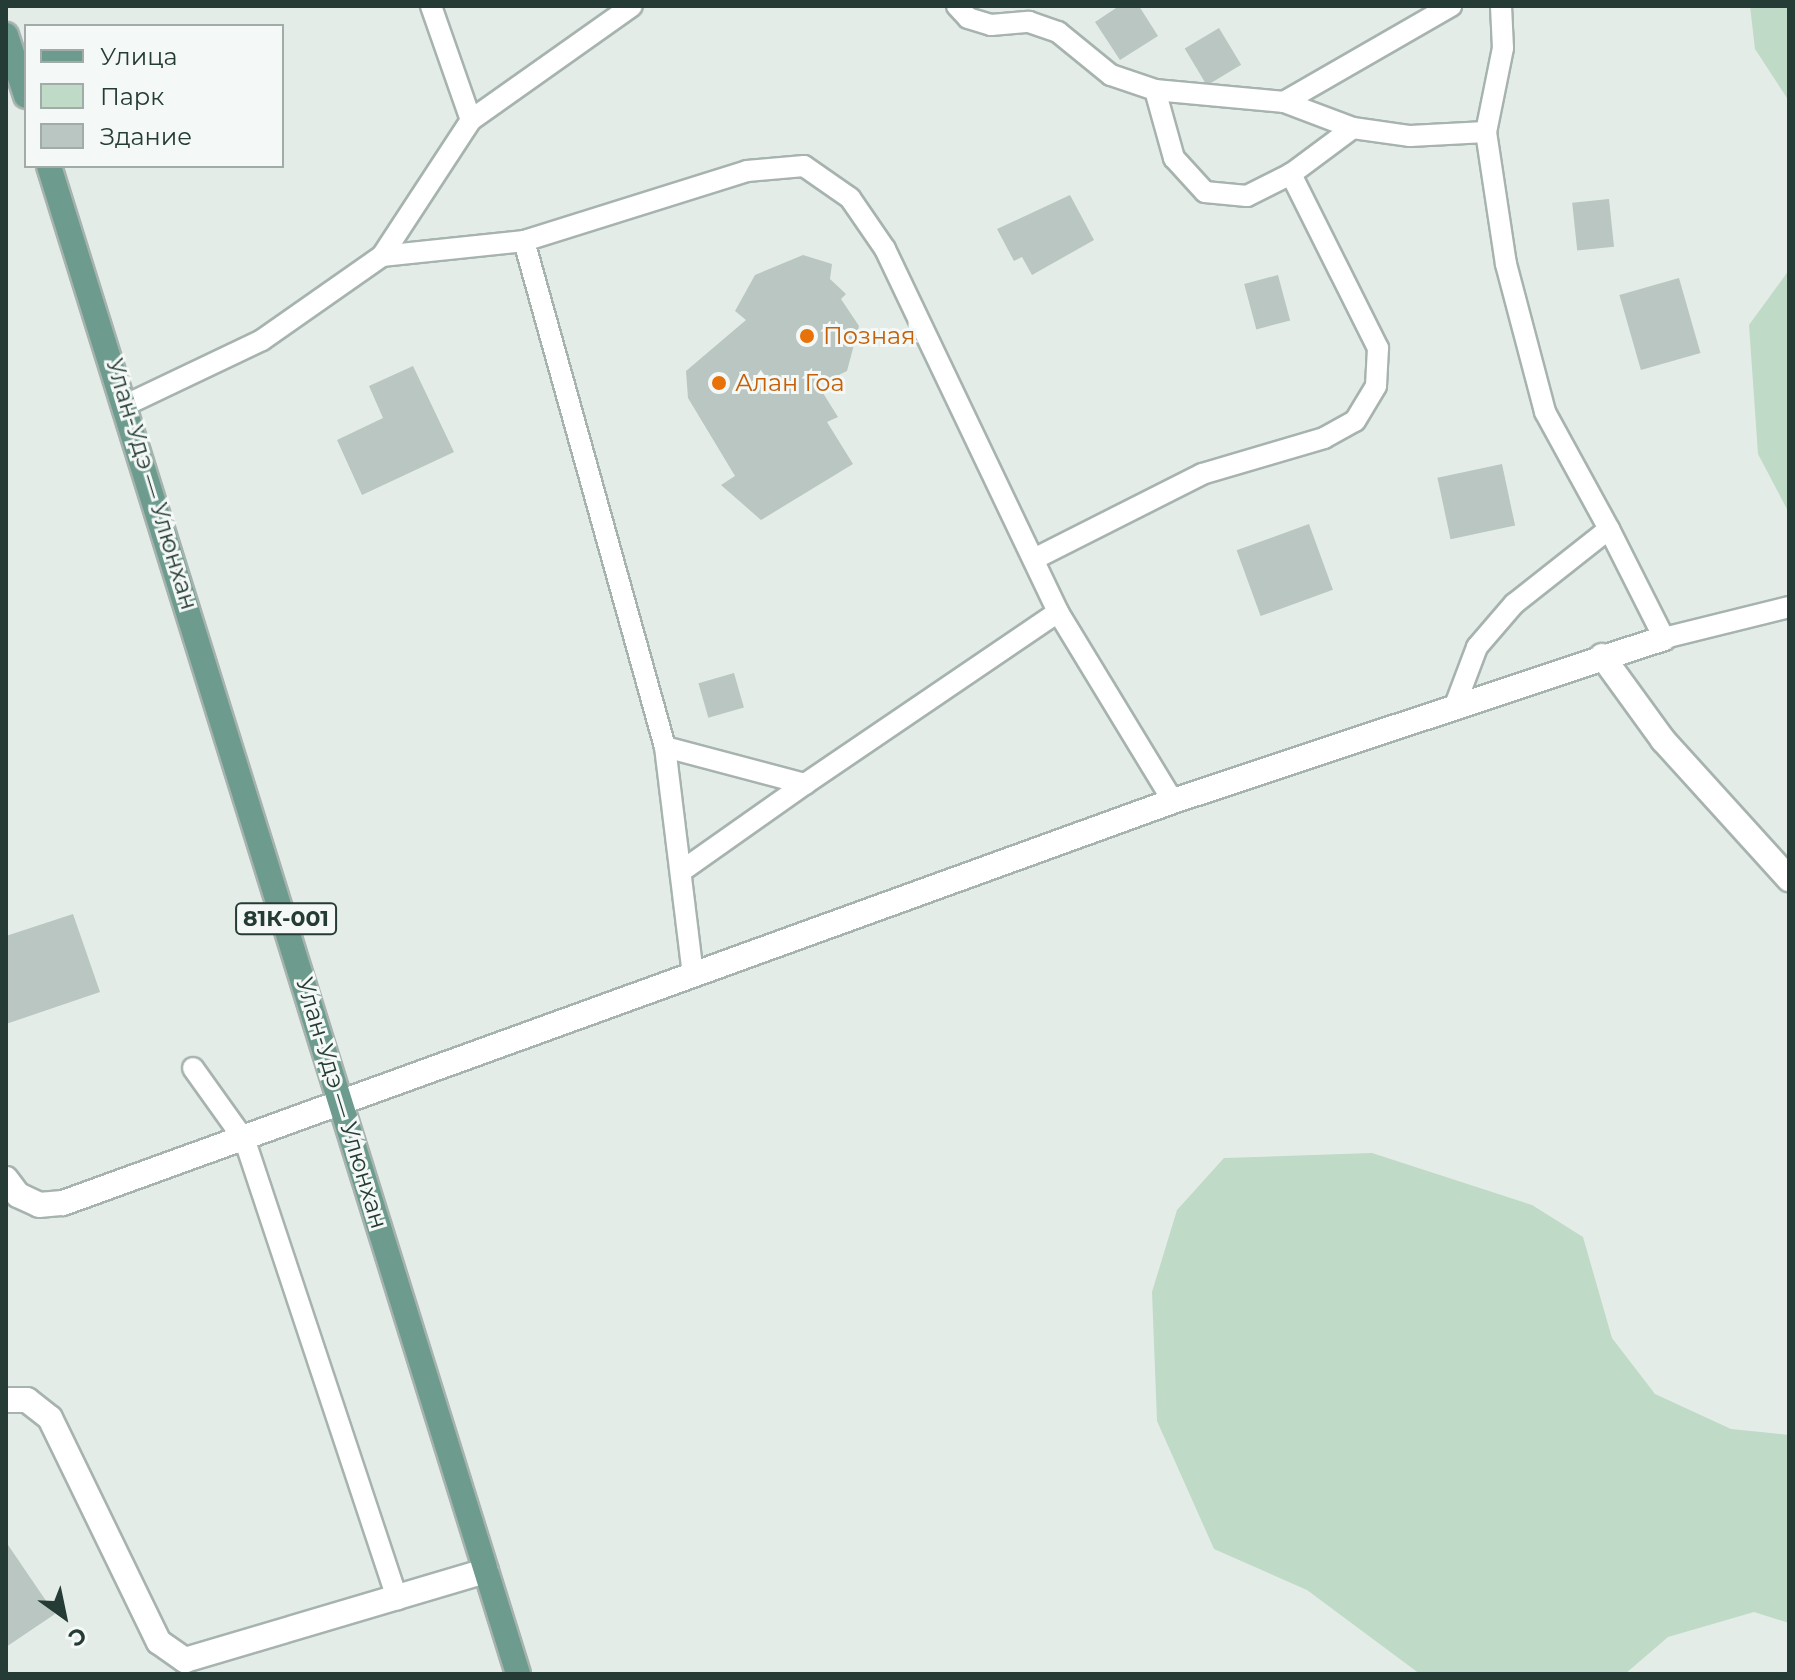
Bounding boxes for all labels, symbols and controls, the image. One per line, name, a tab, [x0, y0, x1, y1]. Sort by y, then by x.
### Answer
legend	[24, 24, 284, 168]
text: Улица	[100, 42, 178, 71]
text: Парк	[100, 82, 164, 111]
text: Здание	[100, 122, 192, 151]
place label: Позная	[823, 322, 916, 350]
marker: Позная	[798, 327, 816, 345]
street label: Улан-Удэ — Улюнхан	[100, 355, 204, 613]
place label: Алан Гоа	[735, 369, 845, 397]
marker: Алан Гоа	[710, 374, 728, 392]
road number: 81К-001	[234, 901, 338, 937]
street label: Улан-Удэ — Улюнхан	[290, 974, 394, 1232]
north arrow	[24, 1576, 104, 1656]
text: С	[63, 1621, 91, 1652]

